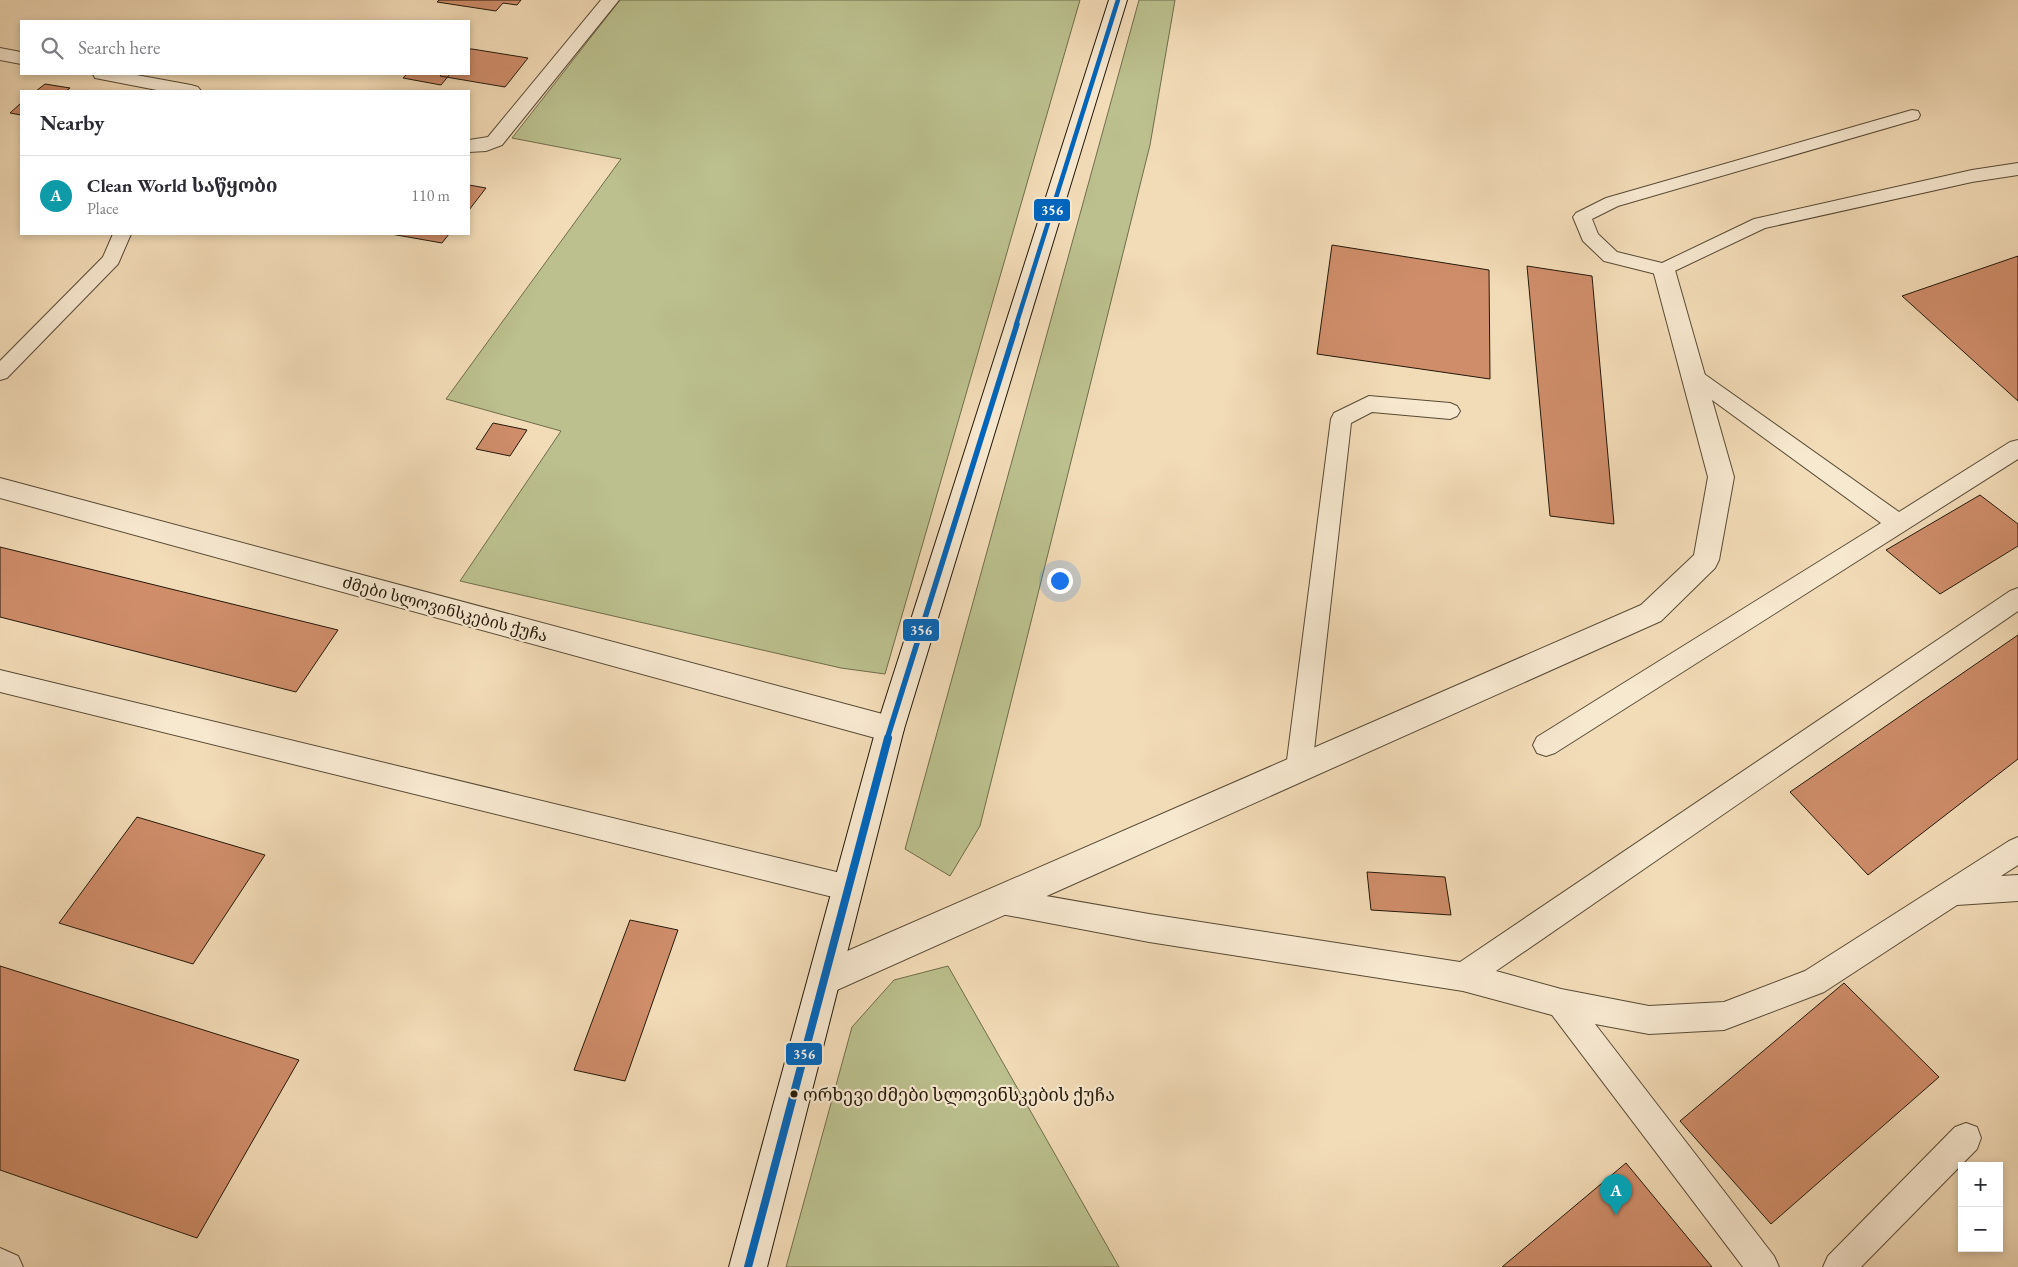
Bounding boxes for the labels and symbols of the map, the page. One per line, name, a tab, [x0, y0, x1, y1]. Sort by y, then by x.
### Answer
line badge: 356	[1033, 198, 1071, 222]
text: 356	[1041, 201, 1064, 219]
your location	[1047, 568, 1073, 594]
street label: ძმები სლოვინსკების ქუჩა	[340, 571, 550, 647]
line badge: 356	[902, 618, 940, 642]
text: 356	[910, 621, 933, 639]
line badge: 356	[785, 1042, 823, 1066]
text: 356	[793, 1045, 816, 1063]
place label: ორხევი ძმები სლოვინსკების ქუჩა	[803, 1083, 1115, 1106]
marker: ორხევი ძმები სლოვინსკების ქუჩა	[789, 1089, 799, 1099]
pin: A	[1600, 1174, 1632, 1215]

